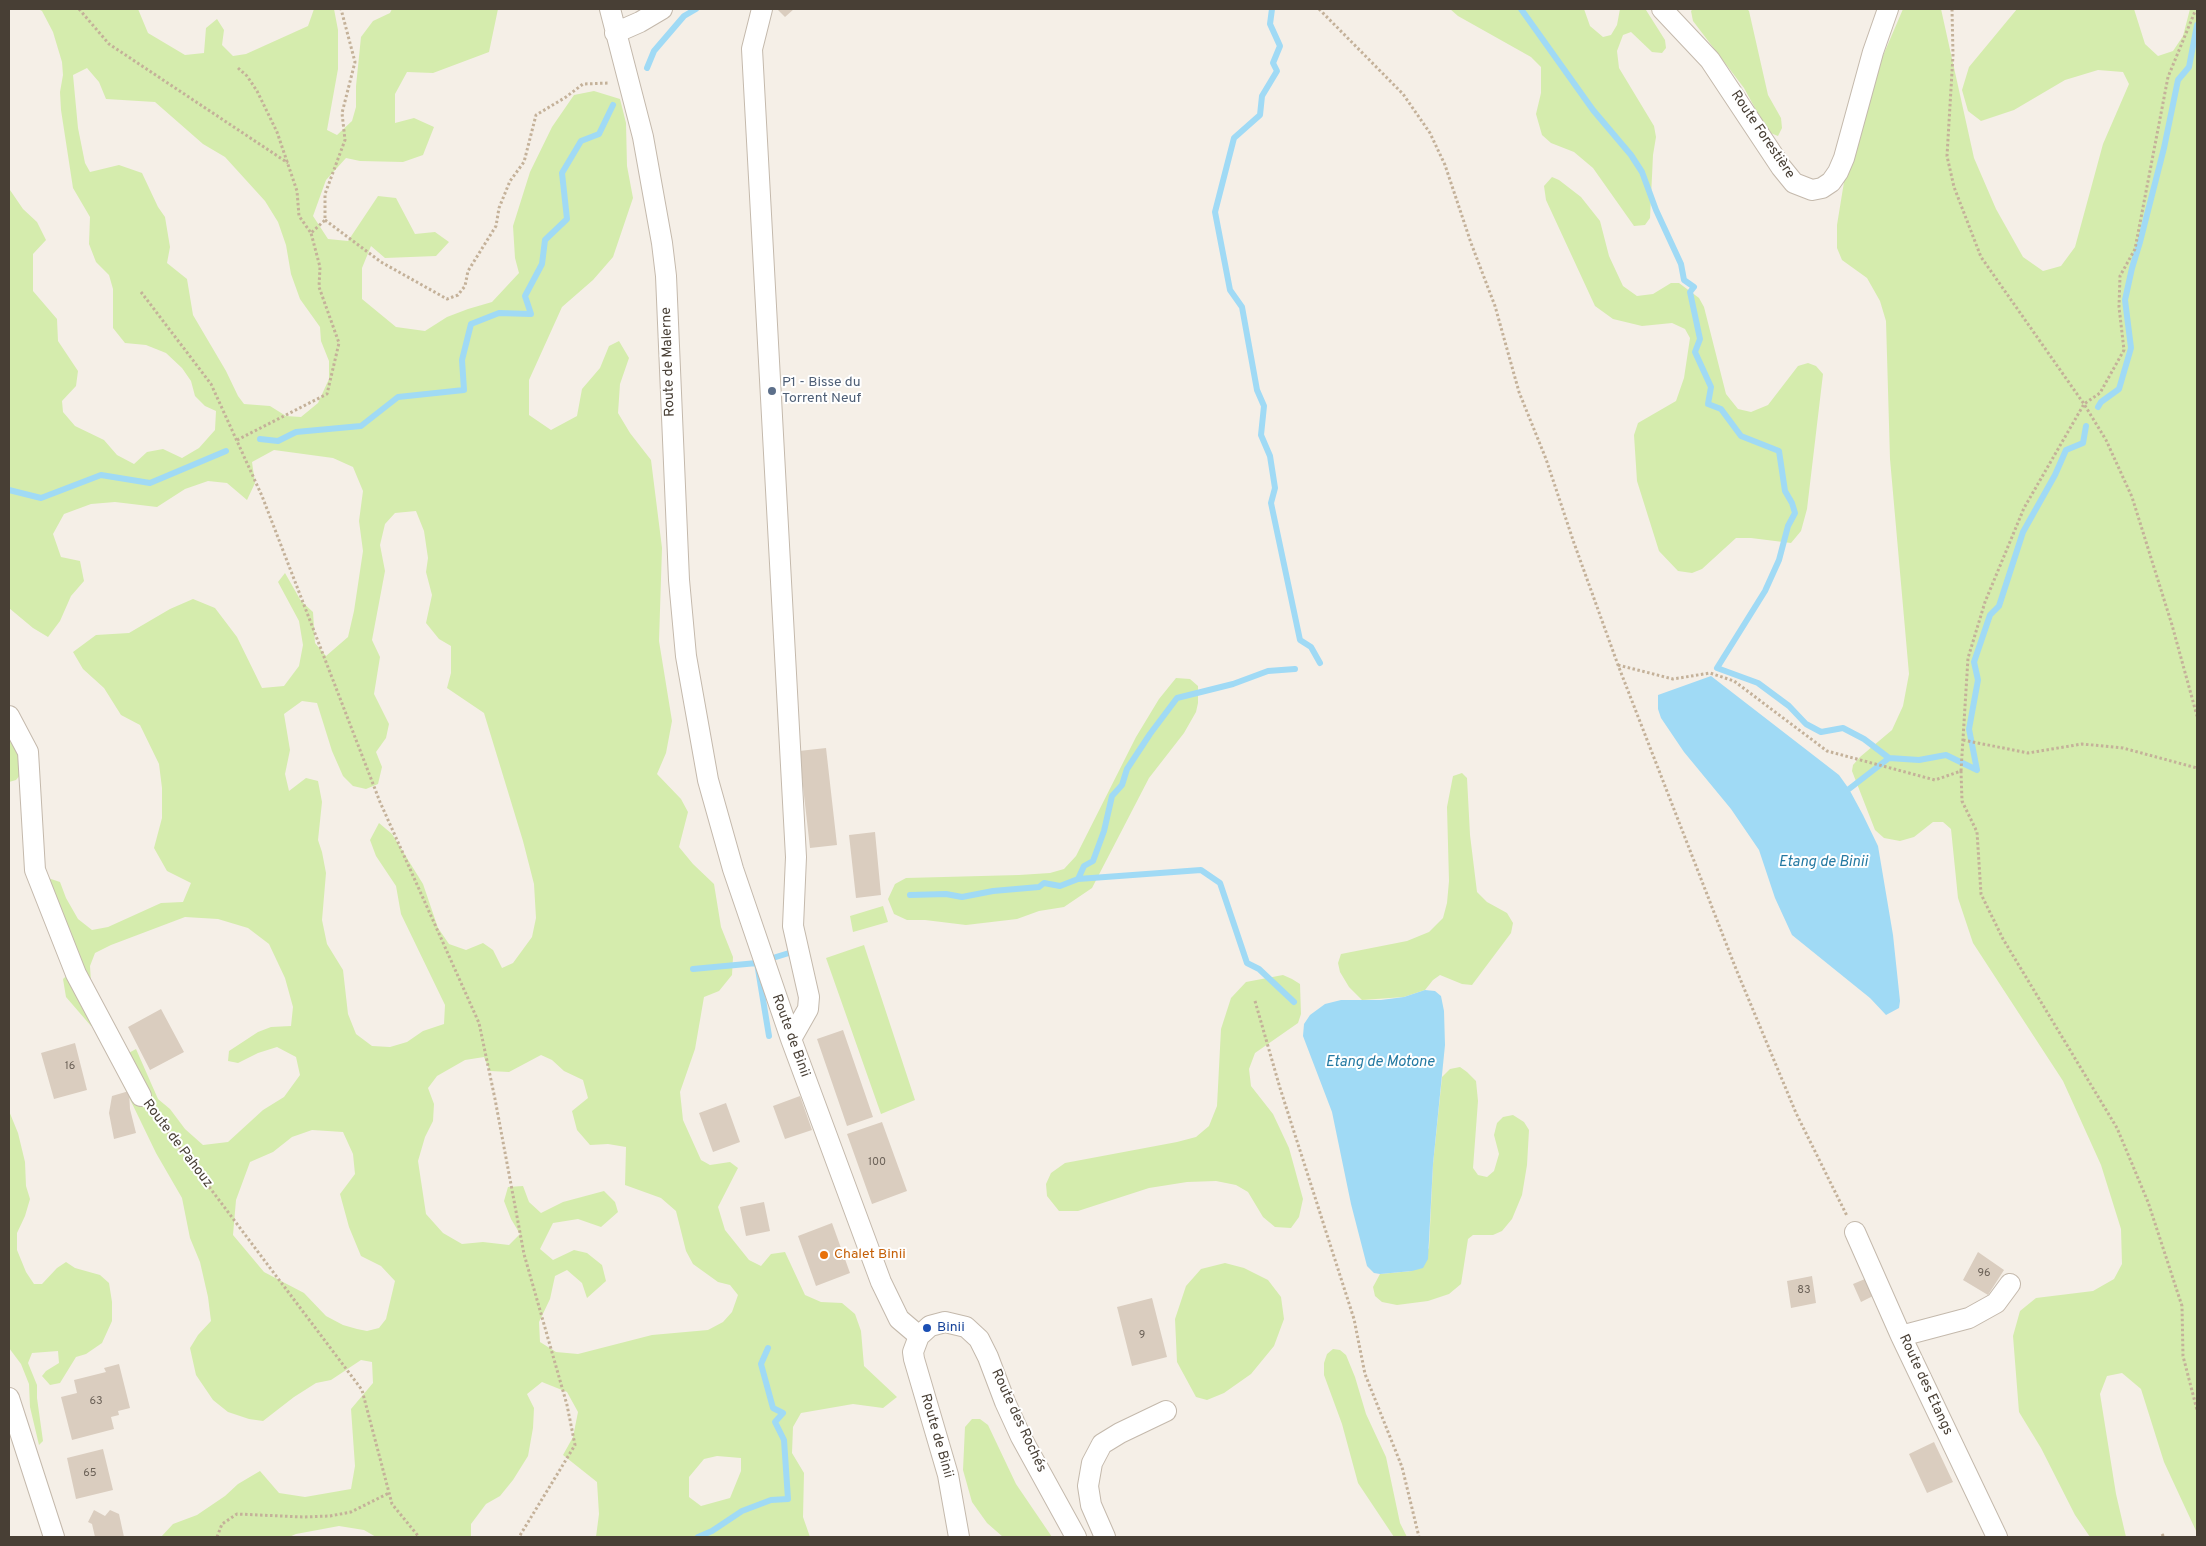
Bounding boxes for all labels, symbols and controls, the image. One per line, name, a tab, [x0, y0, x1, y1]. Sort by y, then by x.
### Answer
street label: Route Forestière	[1726, 88, 1798, 182]
street label: Route de Malerne	[659, 307, 679, 417]
place label: P1 - Bisse du Torrent Neuf	[782, 375, 861, 408]
marker: P1 - Bisse du Torrent Neuf	[766, 385, 778, 397]
water label: Etang de Binii	[1778, 854, 1868, 872]
street label: Route de Binii	[767, 992, 813, 1080]
water label: Etang de Motone	[1326, 1054, 1434, 1072]
house number: 16	[65, 1060, 75, 1074]
street label: Route de Pahouz	[138, 1097, 216, 1191]
house number: 100	[868, 1156, 886, 1170]
place label: Chalet Binii	[834, 1247, 906, 1263]
marker: Chalet Binii	[818, 1249, 830, 1261]
house number: 96	[1977, 1267, 1991, 1281]
house number: 83	[1797, 1284, 1811, 1298]
place label: Binii	[937, 1320, 965, 1336]
marker: Binii	[921, 1322, 933, 1334]
house number: 9	[1139, 1329, 1145, 1343]
street label: Route des Etangs	[1894, 1332, 1956, 1438]
street label: Route des Rochés	[987, 1367, 1049, 1475]
street label: Route de Binii	[916, 1392, 956, 1480]
house number: 63	[89, 1395, 103, 1409]
house number: 65	[83, 1467, 97, 1481]

